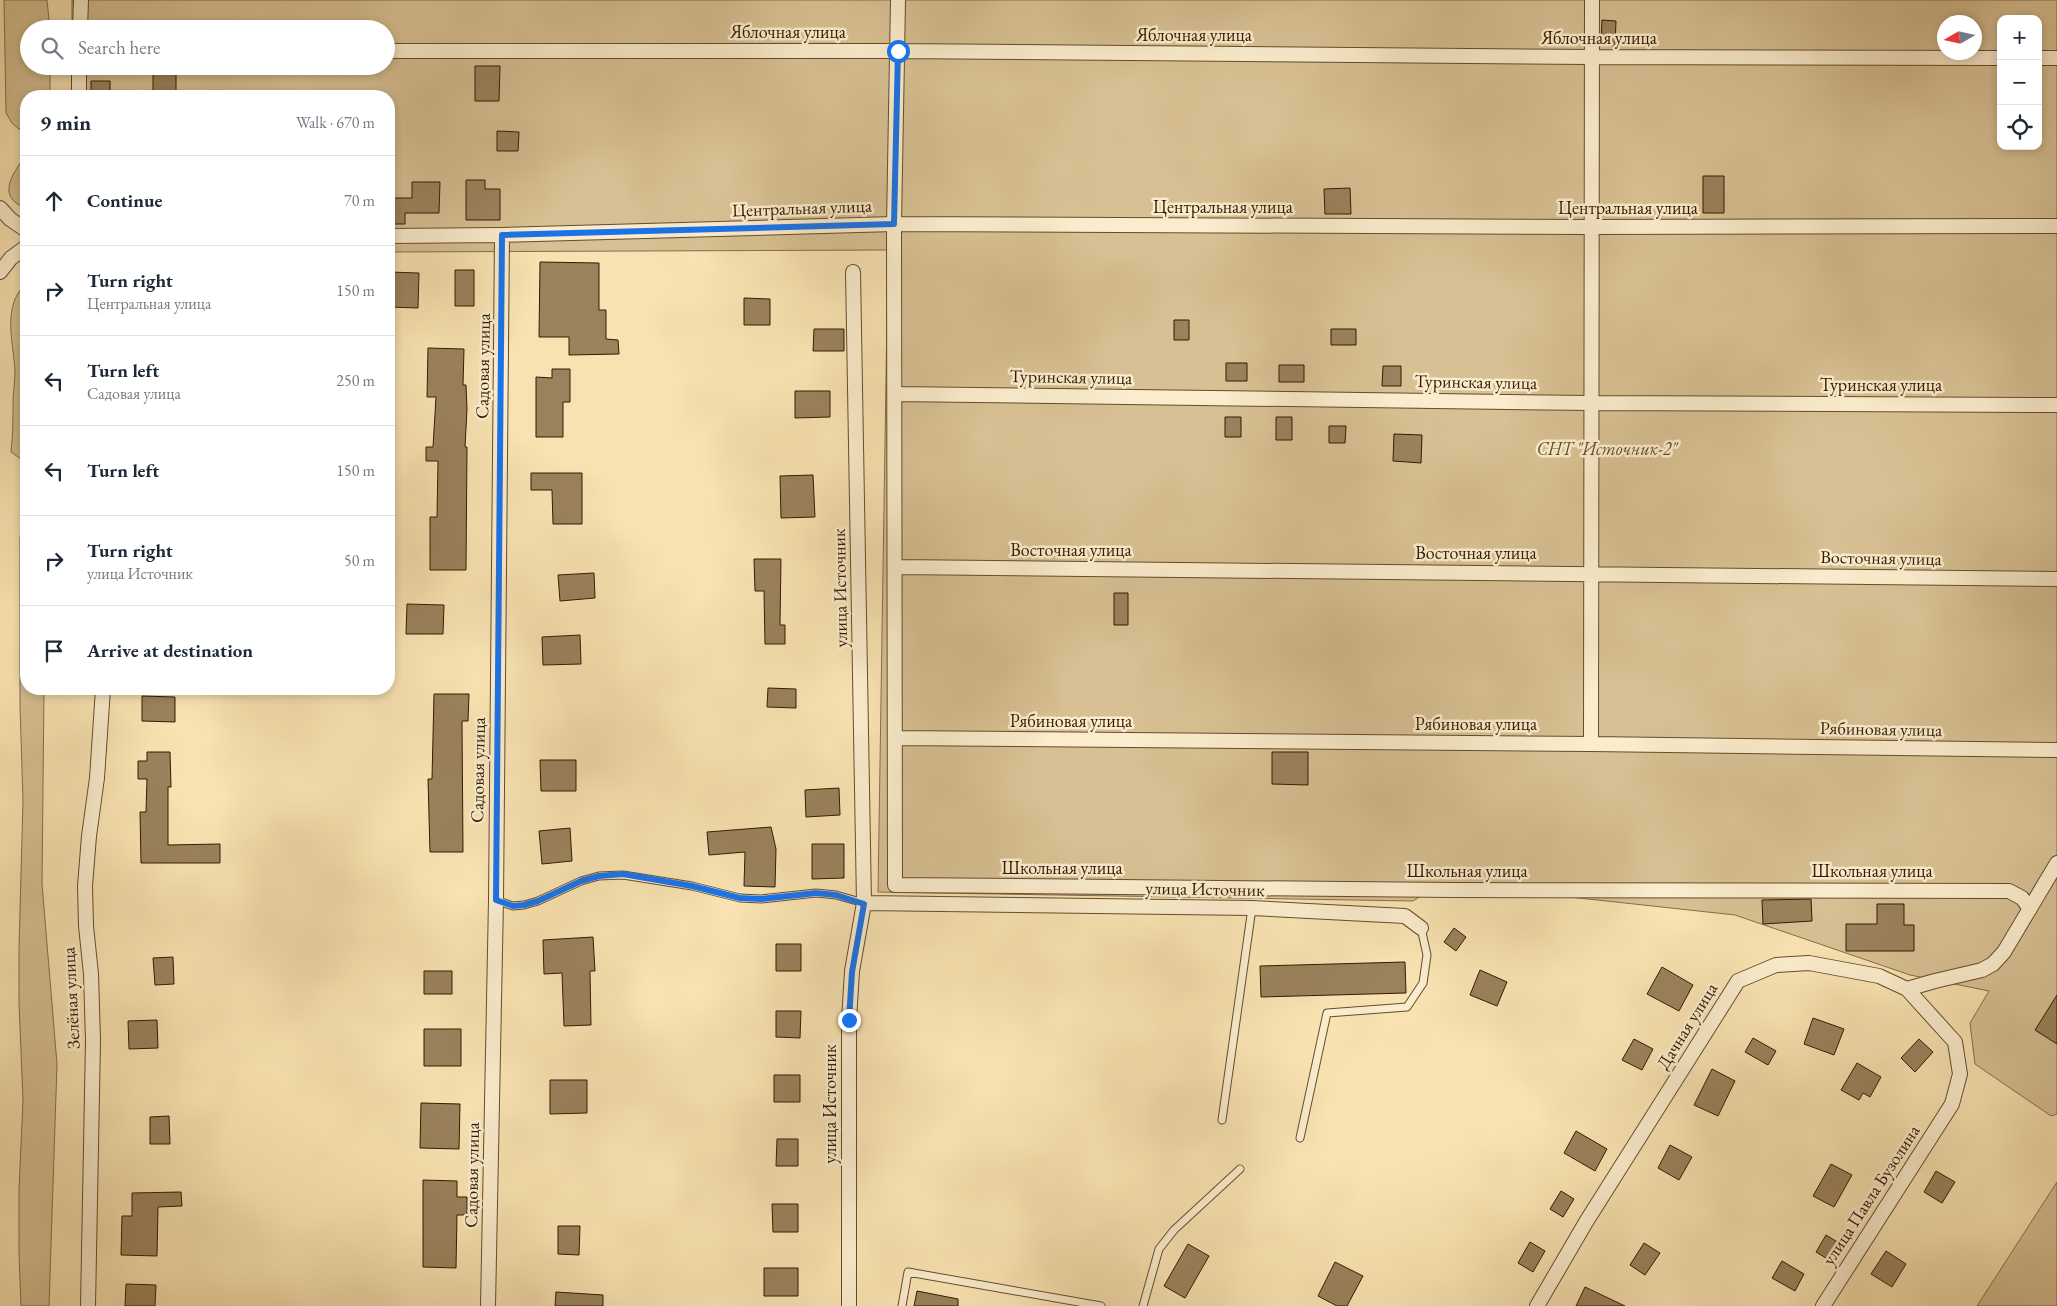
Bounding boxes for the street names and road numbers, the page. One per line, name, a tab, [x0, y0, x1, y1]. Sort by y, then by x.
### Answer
street label: Яблочная улица	[729, 20, 847, 43]
street label: Яблочная улица	[1135, 23, 1253, 46]
street label: Яблочная улица	[1540, 26, 1658, 49]
street label: Центральная улица	[732, 194, 873, 221]
street label: Центральная улица	[1153, 195, 1294, 218]
street label: Центральная улица	[1558, 196, 1699, 219]
street label: Садовая улица	[470, 312, 495, 419]
street label: Туринская улица	[1010, 364, 1133, 389]
street label: Туринская улица	[1415, 369, 1538, 394]
street label: Туринская улица	[1820, 373, 1943, 396]
street label: улица Источник	[827, 528, 852, 648]
street label: Восточная улица	[1010, 538, 1133, 561]
street label: Восточная улица	[1415, 541, 1538, 564]
street label: Восточная улица	[1820, 545, 1943, 570]
street label: Рябиновая улица	[1010, 709, 1133, 732]
street label: Рябиновая улица	[1415, 712, 1538, 735]
street label: Садовая улица	[465, 716, 490, 823]
street label: Рябиновая улица	[1820, 716, 1943, 741]
street label: Школьная улица	[1001, 856, 1123, 879]
street label: Школьная улица	[1406, 859, 1528, 882]
street label: Школьная улица	[1811, 859, 1933, 882]
street label: улица Источник	[1145, 876, 1265, 901]
street label: Зелёная улица	[56, 946, 85, 1050]
street label: Дачная улица	[1651, 977, 1723, 1073]
street label: улица Источник	[818, 1044, 841, 1164]
street label: улица Павла Бузолина	[1817, 1120, 1925, 1269]
street label: Садовая улица	[459, 1121, 484, 1228]

